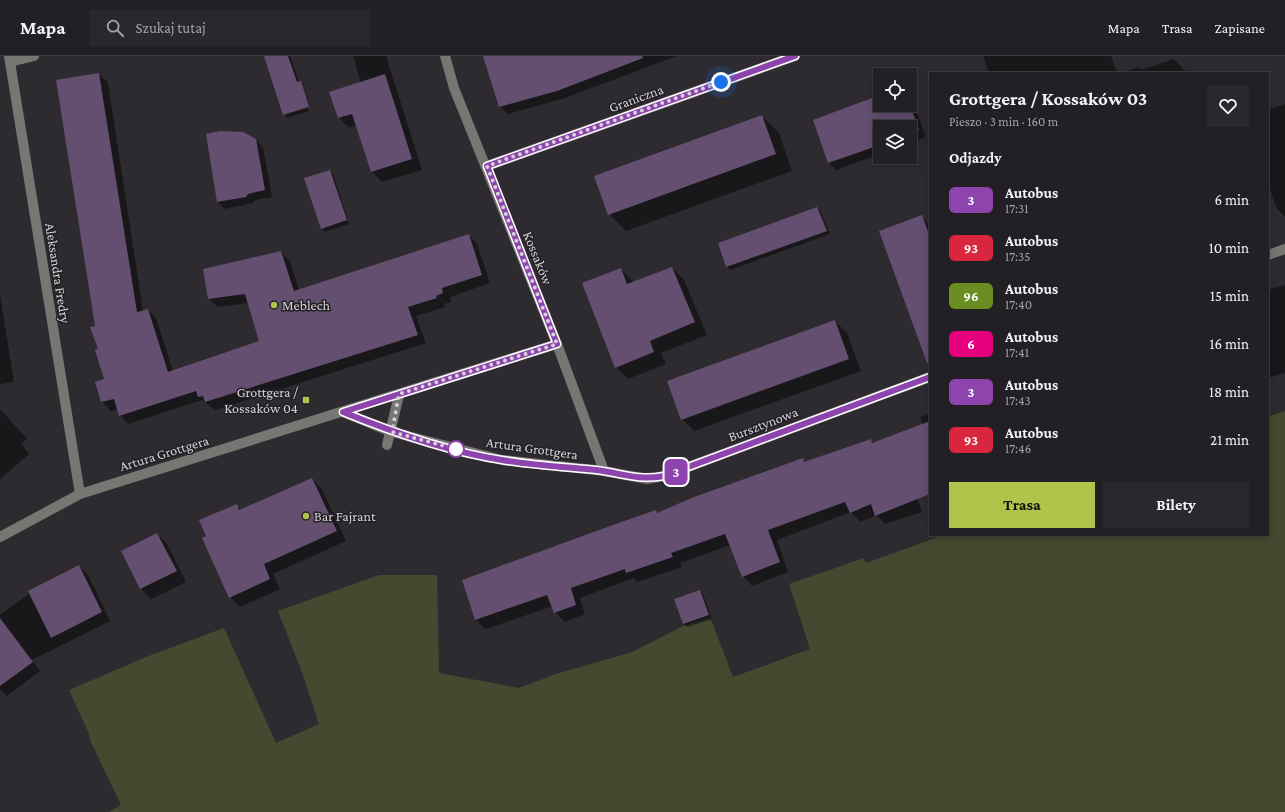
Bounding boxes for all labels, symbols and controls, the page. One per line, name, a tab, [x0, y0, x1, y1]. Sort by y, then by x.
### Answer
search box	[90, 10, 370, 46]
text: Mapa	[20, 17, 66, 38]
icon: search	[104, 17, 126, 39]
text: Szukaj tutaj	[136, 20, 206, 36]
text: Mapa	[1108, 20, 1140, 36]
text: Trasa	[1162, 20, 1193, 36]
text: Zapisane	[1215, 20, 1265, 36]
map controls	[873, 68, 917, 164]
button: locate	[873, 68, 917, 112]
your location	[711, 72, 731, 92]
street label: Graniczna	[606, 81, 666, 115]
button: heart	[1207, 85, 1249, 127]
text: Grottgera / Kossaków 03	[949, 88, 1147, 109]
text: Pieszo · 3 min · 160 m	[949, 114, 1058, 129]
button: layers	[873, 120, 917, 164]
text: Odjazdy	[949, 150, 1001, 166]
text: Autobus	[1005, 185, 1058, 201]
text: 3	[968, 192, 974, 208]
text: 6 min	[1215, 192, 1249, 208]
text: 17:31	[1005, 201, 1029, 216]
street label: Aleksandra Fredry	[42, 222, 74, 325]
street label: Kossaków	[520, 229, 556, 288]
text: Autobus	[1005, 233, 1058, 249]
text: 93	[964, 240, 978, 256]
text: 10 min	[1209, 240, 1249, 256]
text: 17:35	[1005, 249, 1030, 264]
text: Autobus	[1005, 281, 1058, 297]
text: 96	[963, 288, 979, 304]
text: 15 min	[1210, 288, 1249, 304]
place label: Meblech	[282, 297, 330, 313]
text: 17:40	[1005, 297, 1032, 312]
marker: Meblech	[269, 300, 279, 310]
text: Autobus	[1005, 329, 1058, 345]
text: 6	[967, 336, 975, 352]
text: 16 min	[1210, 336, 1249, 352]
text: 17:41	[1005, 345, 1029, 360]
text: Autobus	[1005, 377, 1058, 393]
place label: Grottgera / Kossaków 04	[224, 384, 299, 416]
text: 3	[968, 384, 974, 400]
text: 18 min	[1209, 384, 1249, 400]
text: 17:43	[1005, 393, 1031, 408]
marker: Grottgera / Kossaków 04	[301, 395, 311, 405]
street label: Bursztynowa	[726, 403, 801, 445]
text: Autobus	[1005, 425, 1058, 441]
street label: Artura Grottgera	[117, 432, 211, 474]
text: 93	[964, 432, 978, 448]
text: 21 min	[1210, 432, 1249, 448]
street label: Artura Grottgera	[485, 434, 579, 462]
unlabelled marker	[447, 440, 465, 458]
text: 17:46	[1005, 441, 1031, 456]
line badge: 3	[663, 459, 689, 485]
text: 3	[673, 464, 679, 480]
button: Trasa	[949, 482, 1095, 528]
button: Bilety	[1103, 482, 1249, 528]
place label: Bar Fajrant	[314, 508, 376, 525]
marker: Bar Fajrant	[301, 511, 311, 521]

